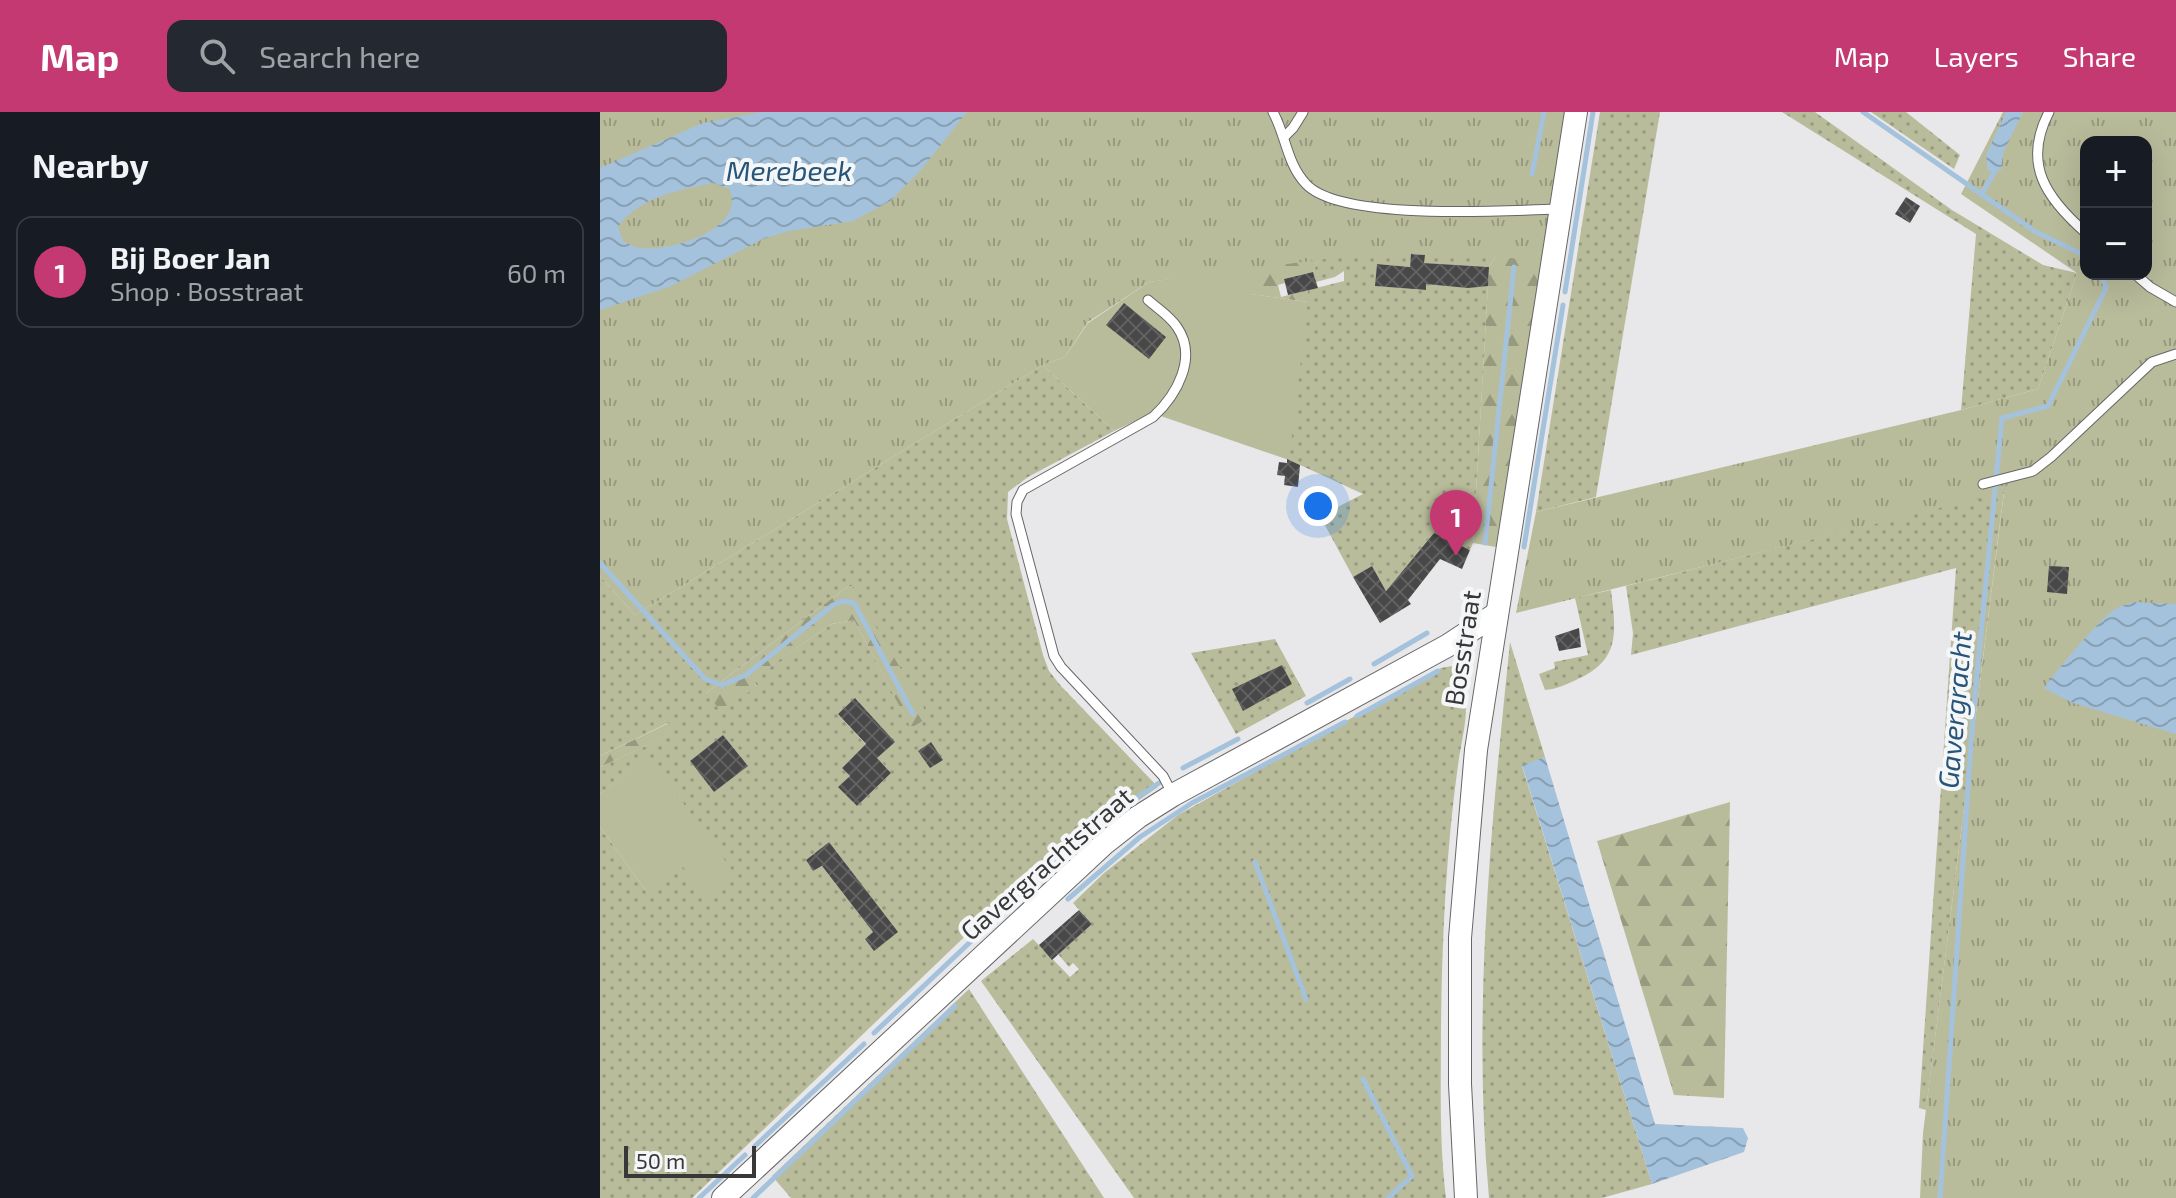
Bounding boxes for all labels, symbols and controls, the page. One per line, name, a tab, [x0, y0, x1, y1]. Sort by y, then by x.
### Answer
search box	[167, 20, 727, 92]
text: Map	[40, 33, 119, 79]
icon: search	[195, 34, 239, 78]
text: Search here	[259, 38, 420, 74]
text: Map	[1834, 39, 1890, 73]
text: Layers	[1934, 39, 2019, 73]
text: Share	[2063, 39, 2136, 73]
map controls	[2080, 136, 2152, 280]
button: +	[2080, 136, 2152, 208]
text: Nearby	[32, 144, 149, 185]
water label: Merebeek	[726, 153, 852, 187]
button: −	[2080, 208, 2152, 280]
text: Bij Boer Jan	[110, 239, 271, 275]
text: 1	[54, 257, 66, 288]
text: 60 m	[507, 257, 566, 288]
text: Shop · Bosstraat	[110, 275, 303, 306]
your location	[1298, 486, 1338, 526]
pin: 1	[1430, 490, 1482, 556]
street label: Bosstraat	[1437, 588, 1486, 708]
water label: Gavergracht	[1930, 630, 1978, 790]
street label: Gavergrachtstraat	[954, 780, 1138, 946]
scale bar	[624, 1142, 756, 1178]
text: 50 m	[636, 1147, 685, 1173]

